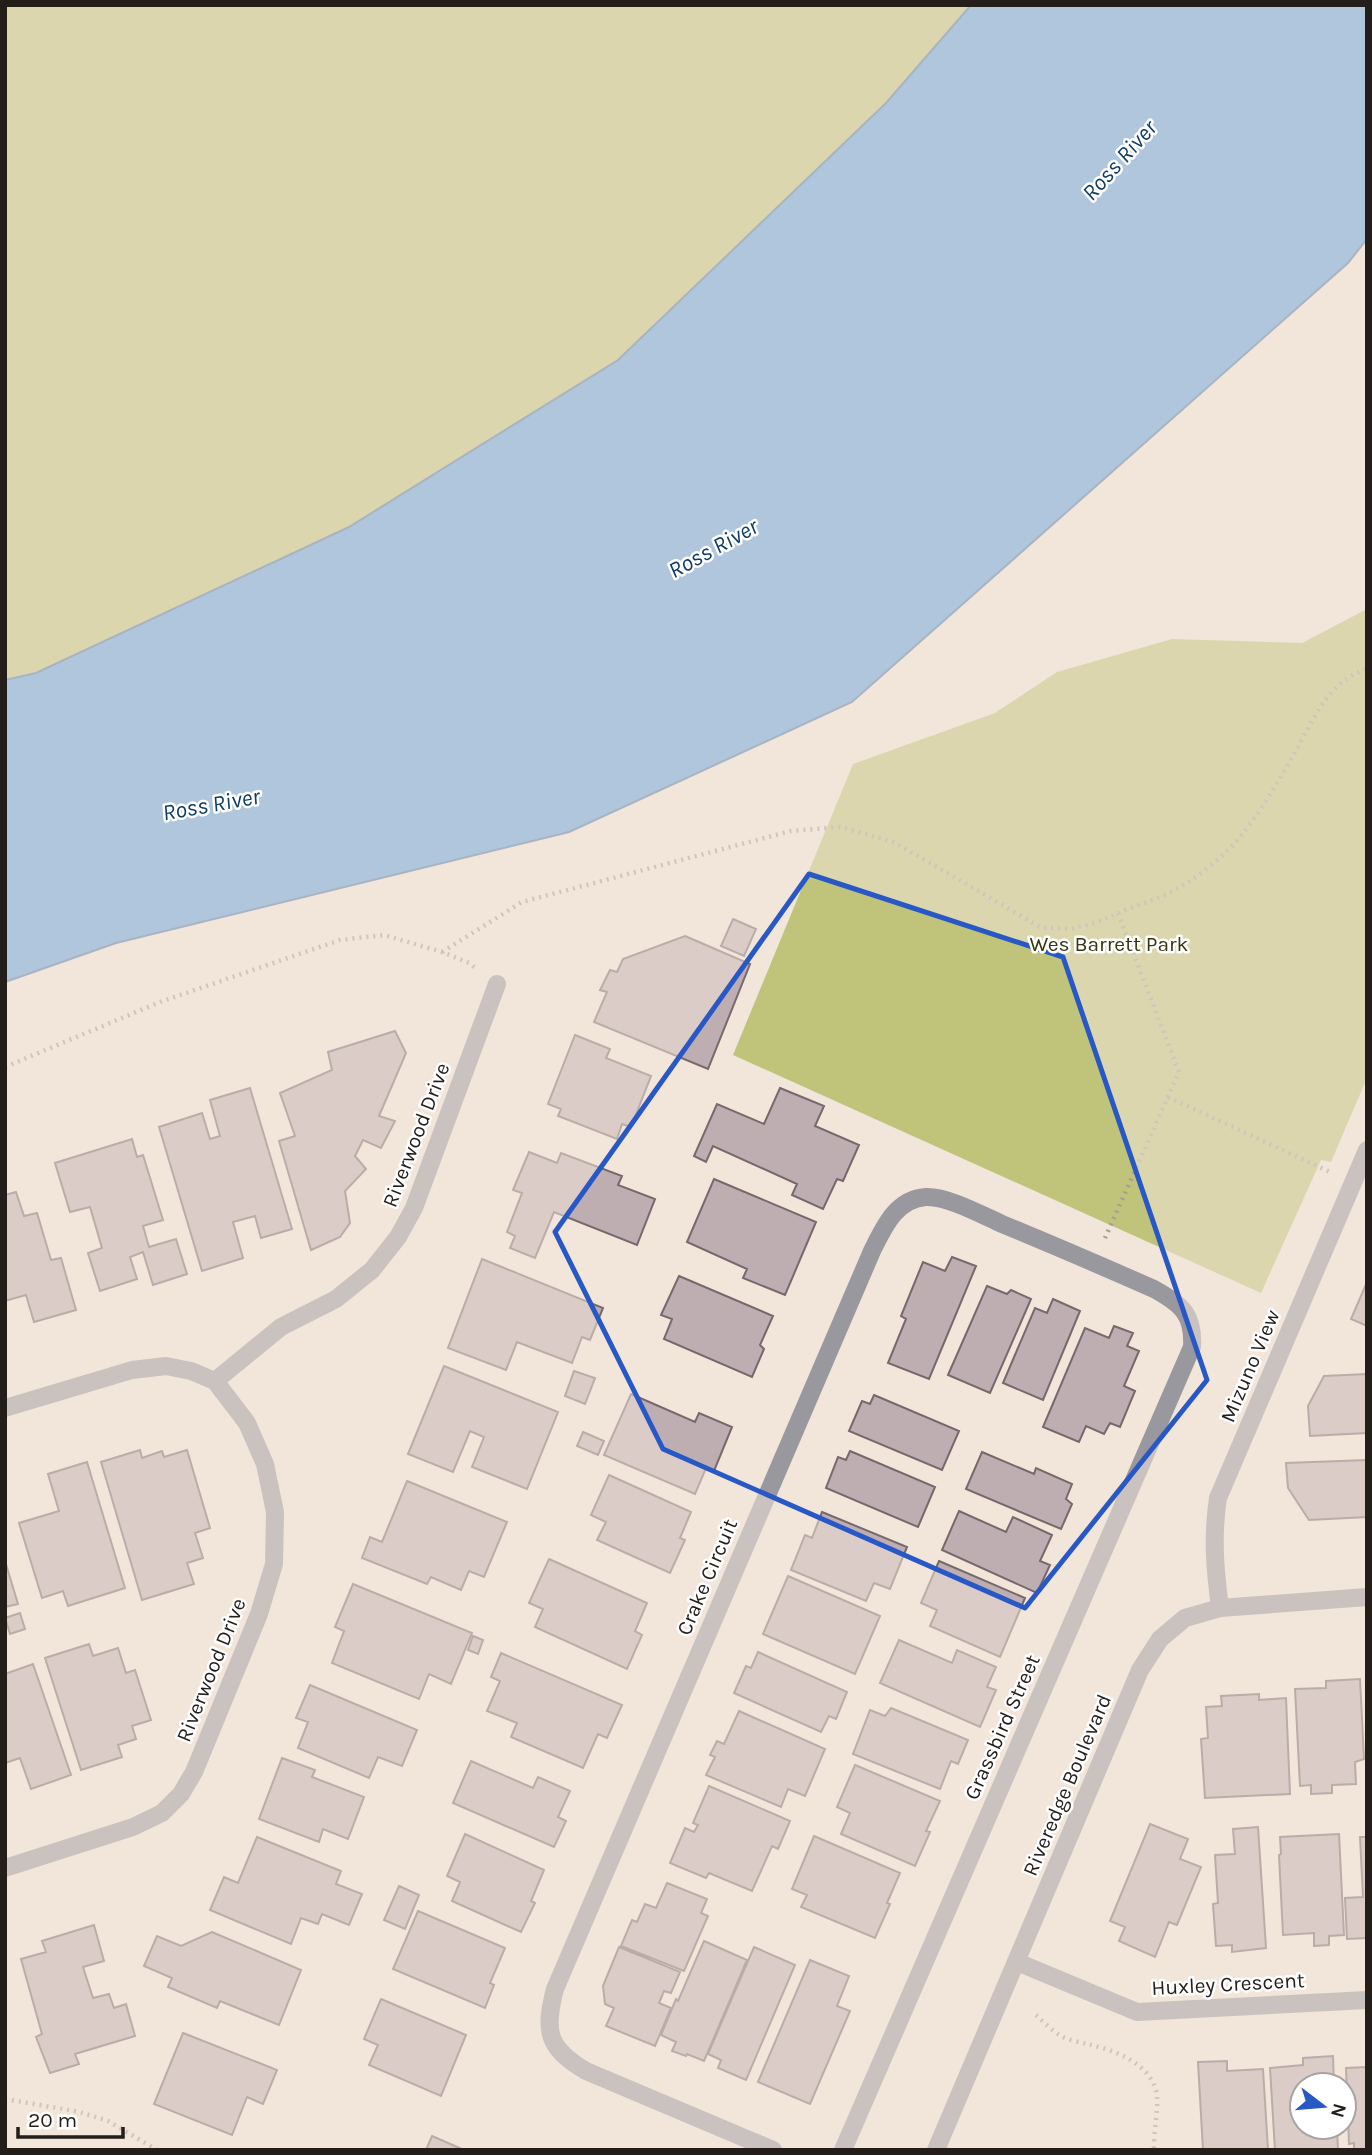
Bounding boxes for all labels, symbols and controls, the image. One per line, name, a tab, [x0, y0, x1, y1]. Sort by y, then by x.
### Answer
water label: Ross River	[1076, 114, 1163, 206]
water label: Ross River	[664, 512, 764, 584]
water label: Ross River	[160, 782, 263, 826]
park label: Wes Barrett Park	[1030, 932, 1189, 956]
street label: Riverwood Drive	[377, 1059, 455, 1211]
street label: Mizuno View	[1216, 1306, 1284, 1426]
street label: Crake Circuit	[672, 1515, 742, 1639]
street label: Riverwood Drive	[171, 1595, 251, 1745]
street label: Grassbird Street	[959, 1651, 1045, 1803]
street label: Riveredge Boulevard	[1018, 1691, 1116, 1879]
street label: Huxley Crescent	[1151, 1968, 1305, 2000]
north arrow	[1288, 2071, 1358, 2141]
scale bar	[18, 2096, 122, 2140]
text: N	[1326, 2101, 1351, 2120]
text: 20 m	[28, 2108, 77, 2132]

